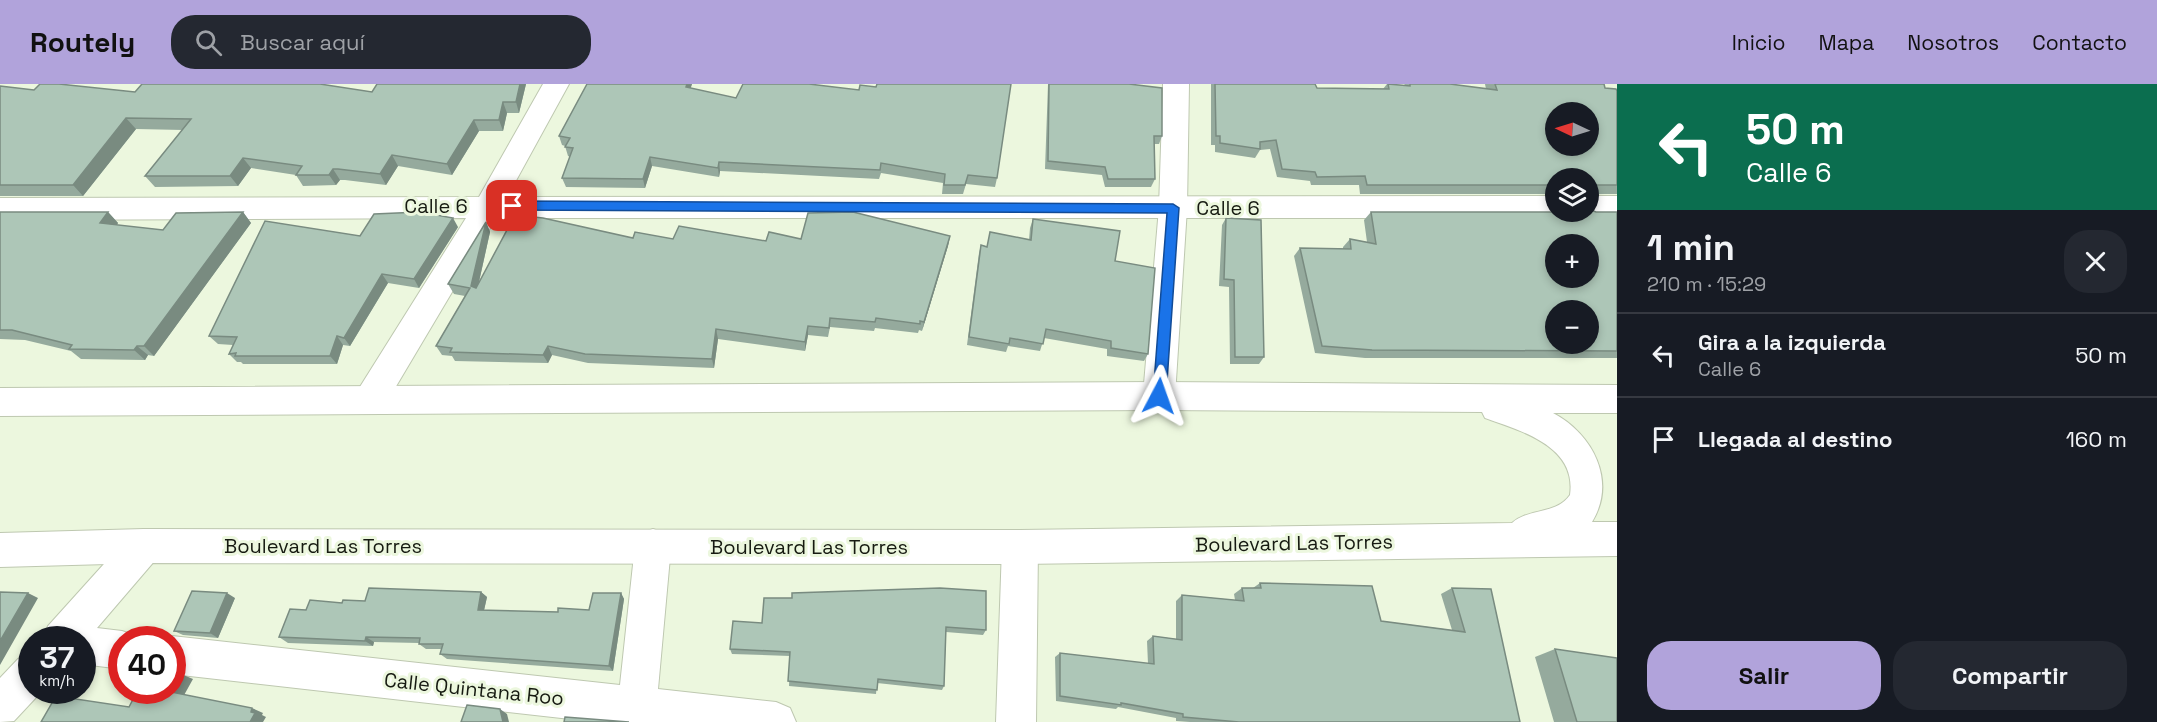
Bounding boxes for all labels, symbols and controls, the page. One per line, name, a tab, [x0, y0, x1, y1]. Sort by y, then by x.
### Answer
search box	[171, 15, 591, 69]
text: Routely	[30, 24, 135, 60]
icon: search	[192, 26, 225, 59]
text: Buscar aquí	[240, 28, 365, 56]
text: Inicio	[1732, 29, 1786, 56]
text: Mapa	[1819, 29, 1874, 56]
text: Nosotros	[1907, 29, 1999, 56]
text: Contacto	[2032, 29, 2127, 56]
north arrow	[1545, 102, 1599, 156]
map controls	[1545, 102, 1599, 354]
text: 50 m	[1746, 103, 1845, 156]
icon: left	[1647, 108, 1725, 186]
text: Calle 6	[1746, 155, 1832, 190]
button: layers	[1545, 168, 1599, 222]
pin	[486, 180, 537, 231]
icon: arrive	[495, 189, 528, 222]
street label: Calle 6	[404, 193, 468, 219]
street label: Calle 6	[1196, 195, 1260, 221]
text: 1 min	[1647, 225, 1735, 271]
button: close	[2064, 230, 2127, 293]
button: +	[1545, 234, 1599, 288]
text: 210 m · 15:29	[1647, 271, 1766, 297]
button: −	[1545, 300, 1599, 354]
text: Gira a la izquierda	[1698, 328, 1886, 356]
icon: left	[1647, 339, 1680, 372]
text: 50 m	[2075, 341, 2127, 369]
text: Calle 6	[1698, 356, 1761, 382]
position arrow	[1127, 364, 1191, 428]
icon: arrive	[1647, 423, 1680, 456]
text: Llegada al destino	[1698, 425, 1892, 453]
text: 160 m	[2066, 425, 2127, 453]
street label: Boulevard Las Torres	[1195, 528, 1393, 558]
street label: Boulevard Las Torres	[224, 533, 422, 559]
street label: Boulevard Las Torres	[710, 534, 908, 560]
speed limit sign: 40	[108, 626, 186, 704]
text: 37	[40, 638, 74, 677]
button: Salir	[1647, 641, 1881, 710]
button: Compartir	[1893, 641, 2127, 710]
street label: Calle Quintana Roo	[383, 667, 565, 711]
text: km/h	[39, 671, 75, 690]

